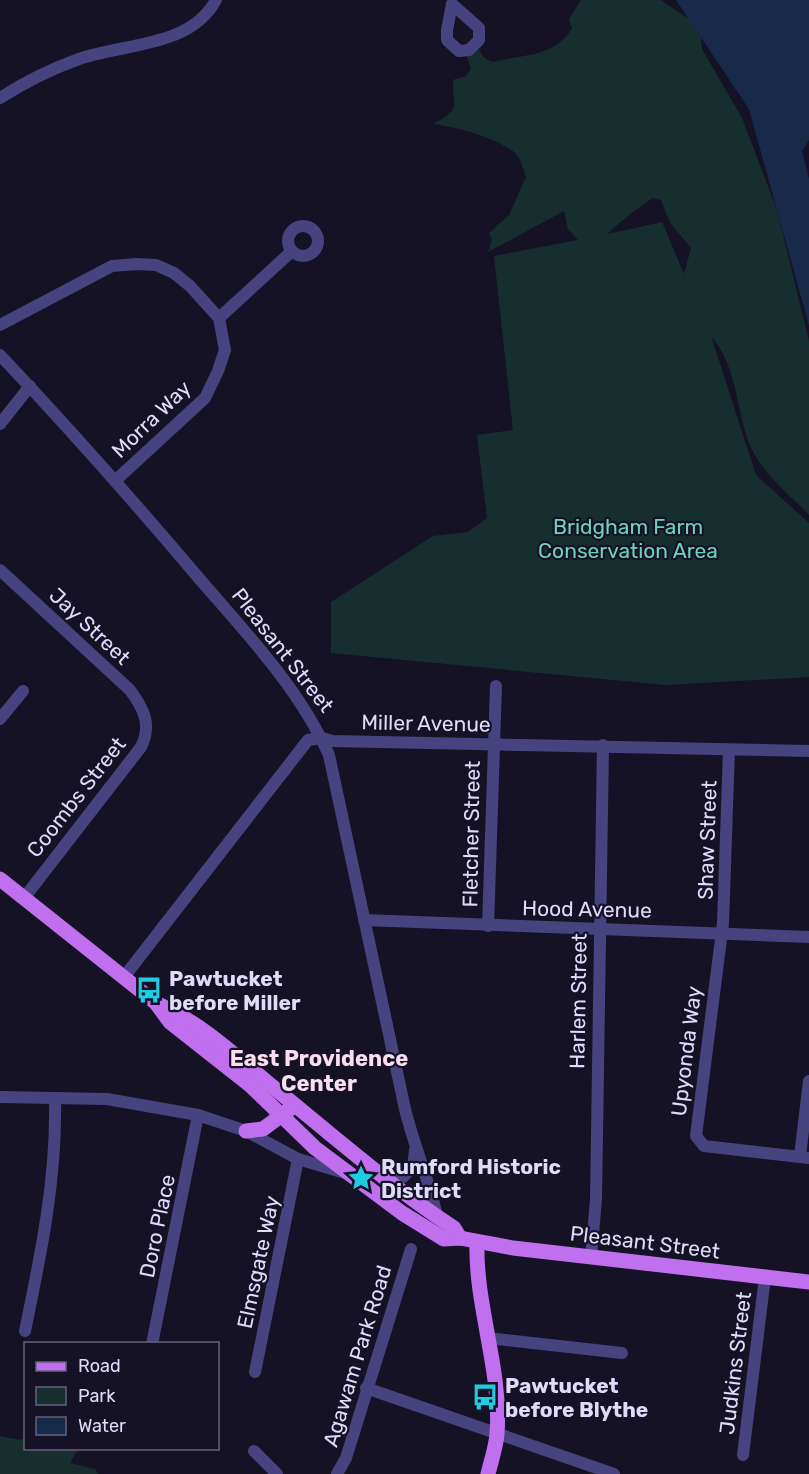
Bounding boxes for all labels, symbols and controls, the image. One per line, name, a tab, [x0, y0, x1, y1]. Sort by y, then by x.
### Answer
street label: Morra Way	[106, 375, 196, 463]
park label: Bridgham Farm Conservation Area	[538, 514, 718, 563]
street label: Jay Street	[44, 582, 136, 670]
street label: Pleasant Street	[227, 583, 339, 717]
street label: Miller Avenue	[361, 709, 491, 737]
street label: Coombs Street	[21, 732, 131, 862]
street label: Fletcher Street	[457, 760, 485, 908]
street label: Shaw Street	[692, 780, 722, 900]
street label: Hood Avenue	[522, 895, 652, 923]
street label: Harlem Street	[564, 933, 592, 1069]
place label: Pawtucket before Miller	[169, 966, 301, 1015]
bus stop icon: Pawtucket before Miller	[134, 975, 164, 1005]
street label: Upyonda Way	[666, 984, 706, 1118]
district label: East Providence Center	[230, 1045, 408, 1097]
place label: Rumford Historic District	[381, 1154, 561, 1203]
place icon: Rumford Historic District	[346, 1163, 376, 1193]
street label: Doro Place	[134, 1172, 180, 1280]
street label: Elmsgate Way	[232, 1193, 284, 1331]
street label: Pleasant Street	[569, 1220, 721, 1264]
street label: Agawam Park Road	[318, 1262, 396, 1450]
street label: Judkins Street	[714, 1290, 756, 1436]
legend	[24, 1342, 219, 1450]
text: Road	[78, 1355, 121, 1377]
place label: Pawtucket before Blythe	[505, 1373, 648, 1422]
bus stop icon: Pawtucket before Blythe	[470, 1382, 500, 1412]
text: Park	[78, 1385, 116, 1407]
text: Water	[78, 1415, 126, 1437]

